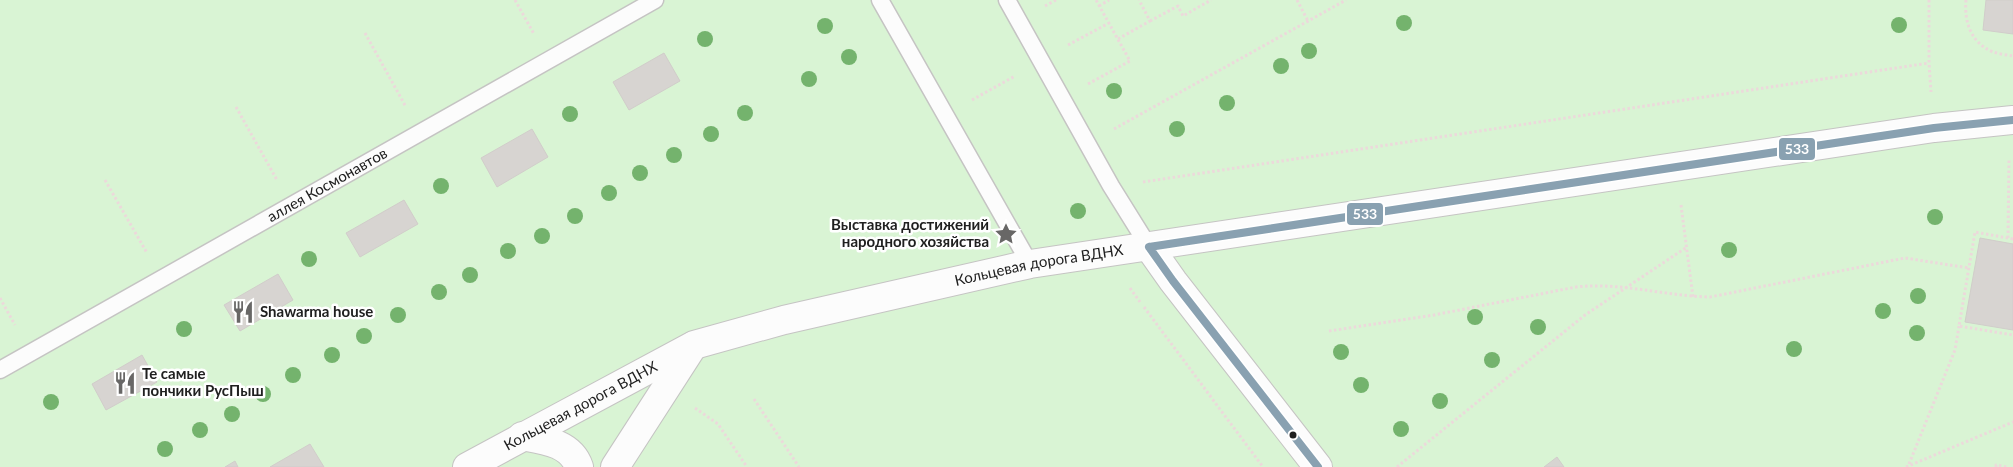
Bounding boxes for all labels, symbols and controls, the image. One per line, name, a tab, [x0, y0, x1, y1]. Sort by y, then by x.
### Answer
line badge: 533	[1778, 137, 1816, 161]
text: 533	[1785, 140, 1809, 157]
street label: аллея Космонавтов	[264, 143, 390, 225]
line badge: 533	[1346, 202, 1384, 226]
text: 533	[1353, 205, 1377, 222]
place label: Выставка достижений народного хозяйства	[831, 215, 989, 250]
place icon: Выставка достижений народного хозяйства	[993, 221, 1019, 247]
street label: Кольцевая дорога ВДНХ	[953, 240, 1125, 289]
restaurant icon: Shawarma house	[230, 299, 256, 325]
place label: Shawarma house	[260, 302, 373, 320]
street label: Кольцевая дорога ВДНХ	[500, 356, 660, 454]
place label: Те самые пончики РусПыш	[142, 364, 264, 399]
restaurant icon: Те самые пончики РусПыш	[112, 370, 138, 396]
unlabelled marker	[1288, 430, 1298, 440]

